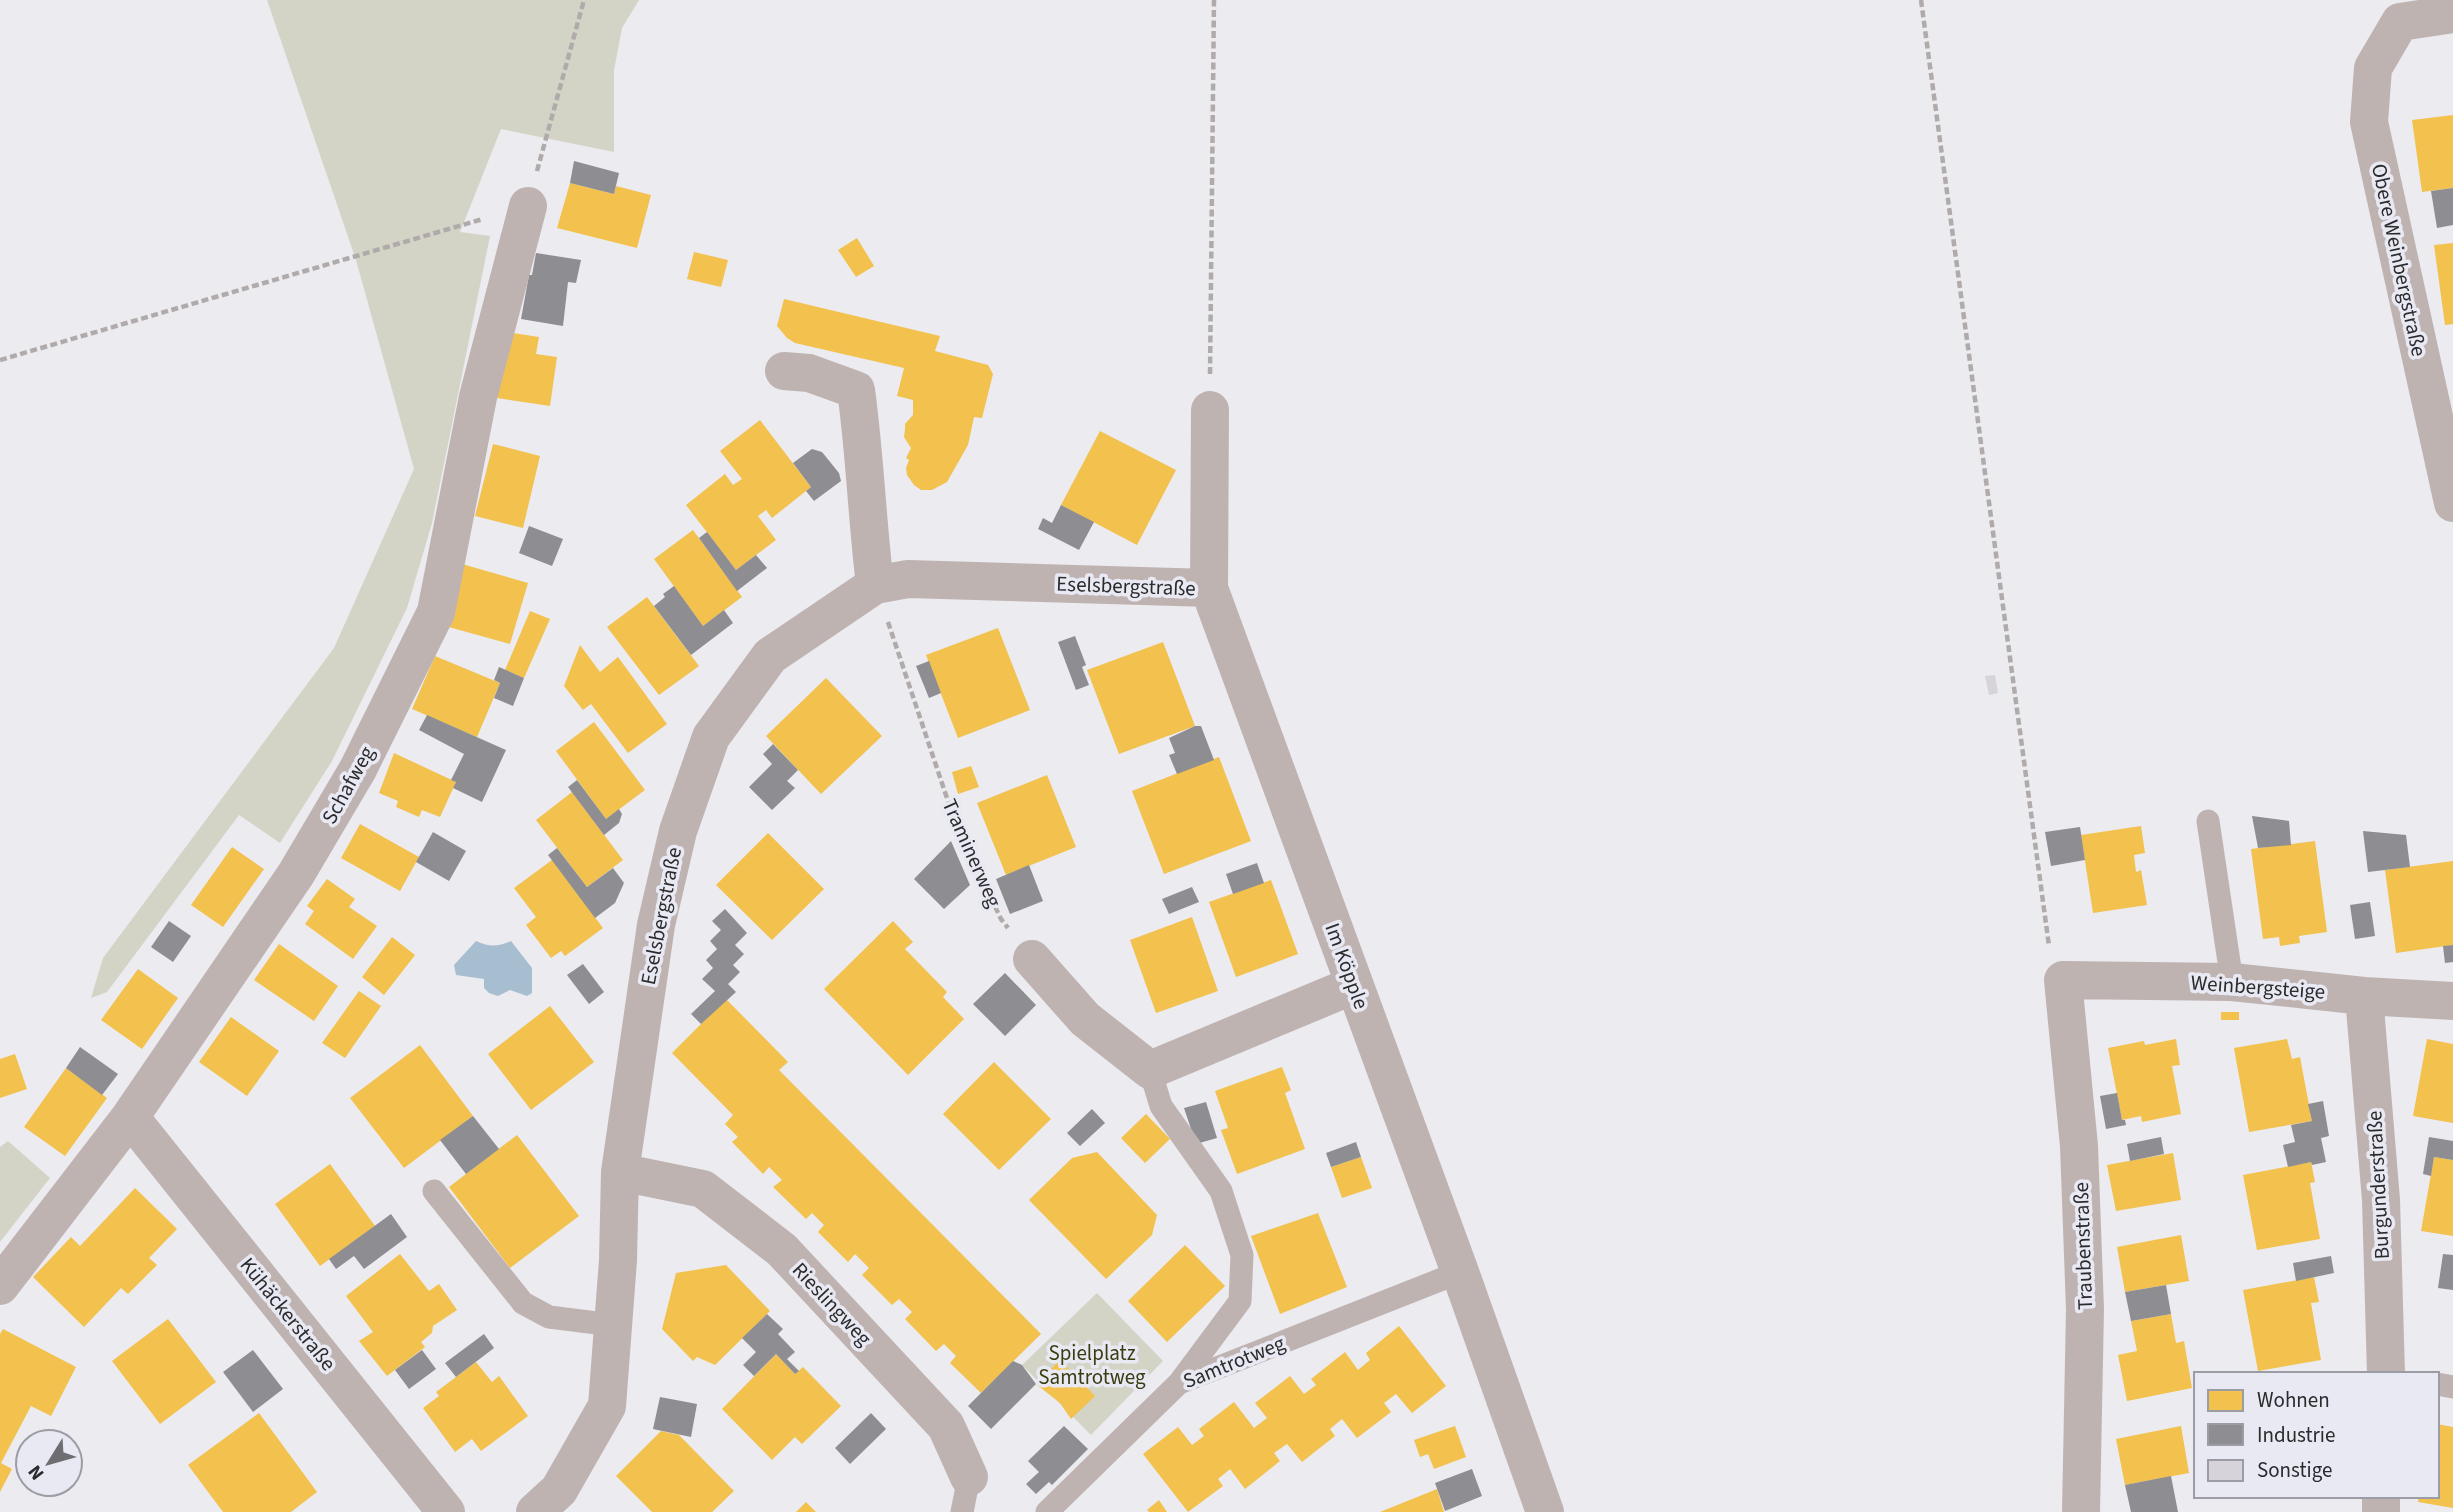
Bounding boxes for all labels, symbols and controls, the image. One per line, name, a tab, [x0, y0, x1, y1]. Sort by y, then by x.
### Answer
street label: Obere Weinbergstraße	[2364, 161, 2434, 359]
street label: Eselsbergstraße	[1056, 569, 1196, 603]
street label: Schafweg	[314, 740, 382, 829]
street label: Traminerweg	[935, 794, 1009, 912]
street label: Eselsbergstraße	[633, 845, 689, 987]
street label: Im Köpple	[1318, 919, 1376, 1013]
street label: Weinbergsteige	[2190, 967, 2326, 1007]
street label: Burgunderstraße	[2359, 1110, 2397, 1260]
street label: Traubenstraße	[2066, 1182, 2100, 1310]
street label: Kühäckerstraße	[233, 1251, 343, 1377]
street label: Rieslingweg	[785, 1255, 879, 1353]
street label: Samtrotweg	[1179, 1328, 1290, 1396]
park label: Spielplatz Samtrotweg	[1038, 1338, 1146, 1392]
legend	[2194, 1372, 2439, 1498]
text: Wohnen	[2257, 1385, 2330, 1415]
text: Industrie	[2257, 1420, 2335, 1450]
north arrow	[14, 1428, 84, 1498]
text: Sonstige	[2257, 1455, 2332, 1485]
text: N	[22, 1459, 51, 1486]

